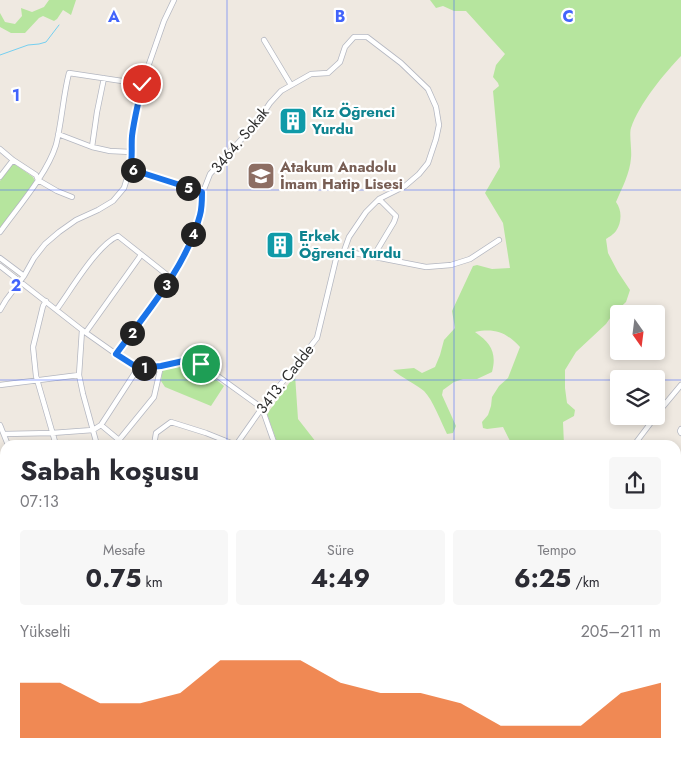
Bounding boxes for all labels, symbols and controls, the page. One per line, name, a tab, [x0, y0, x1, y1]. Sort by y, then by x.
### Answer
text: A	[107, 5, 120, 28]
text: B	[335, 5, 345, 28]
text: C	[562, 5, 574, 28]
pin	[121, 63, 163, 105]
icon: check	[128, 70, 156, 98]
text: 1	[12, 84, 20, 107]
place label: Kız Öğrenci Yurdu	[311, 101, 395, 140]
street label: 3464. Sokak	[206, 102, 274, 178]
building icon: Kız Öğrenci Yurdu	[278, 106, 308, 136]
place label: Atakum Anadolu İmam Hatip Lisesi	[279, 156, 403, 195]
pin: 6	[120, 158, 146, 182]
text: 6	[129, 160, 138, 180]
school or university icon: Atakum Anadolu İmam Hatip Lisesi	[246, 161, 276, 191]
pin: 5	[176, 176, 200, 200]
text: 5	[184, 178, 193, 198]
pin: 4	[180, 222, 206, 246]
text: 4	[189, 224, 198, 244]
place label: Erkek Öğrenci Yurdu	[299, 225, 401, 264]
building icon: Erkek Öğrenci Yurdu	[265, 230, 295, 260]
pin: 3	[154, 272, 178, 298]
text: 2	[11, 274, 21, 297]
text: 3	[162, 275, 171, 295]
north arrow	[610, 305, 665, 360]
map controls	[610, 305, 665, 425]
pin: 2	[120, 320, 144, 346]
text: 2	[128, 323, 137, 343]
street label: 3413. Cadde	[251, 339, 319, 418]
pin	[180, 343, 222, 385]
icon: arrive	[187, 350, 215, 378]
pin: 1	[132, 356, 156, 380]
text: 1	[141, 358, 148, 378]
button: layers	[610, 370, 665, 425]
text: Sabah koşusu	[20, 450, 199, 491]
button: share	[609, 457, 661, 509]
text: 07:13	[20, 490, 59, 513]
text: Mesafe	[103, 540, 145, 560]
text: Süre	[327, 540, 354, 560]
text: Tempo	[537, 540, 576, 560]
text: 0.75	[86, 560, 141, 596]
text: 4:49	[311, 560, 370, 596]
text: 6:25	[514, 560, 571, 596]
text: km	[141, 572, 163, 592]
text: /km	[571, 572, 600, 592]
text: Yükselti	[20, 620, 71, 643]
text: 205–211 m	[581, 620, 661, 643]

